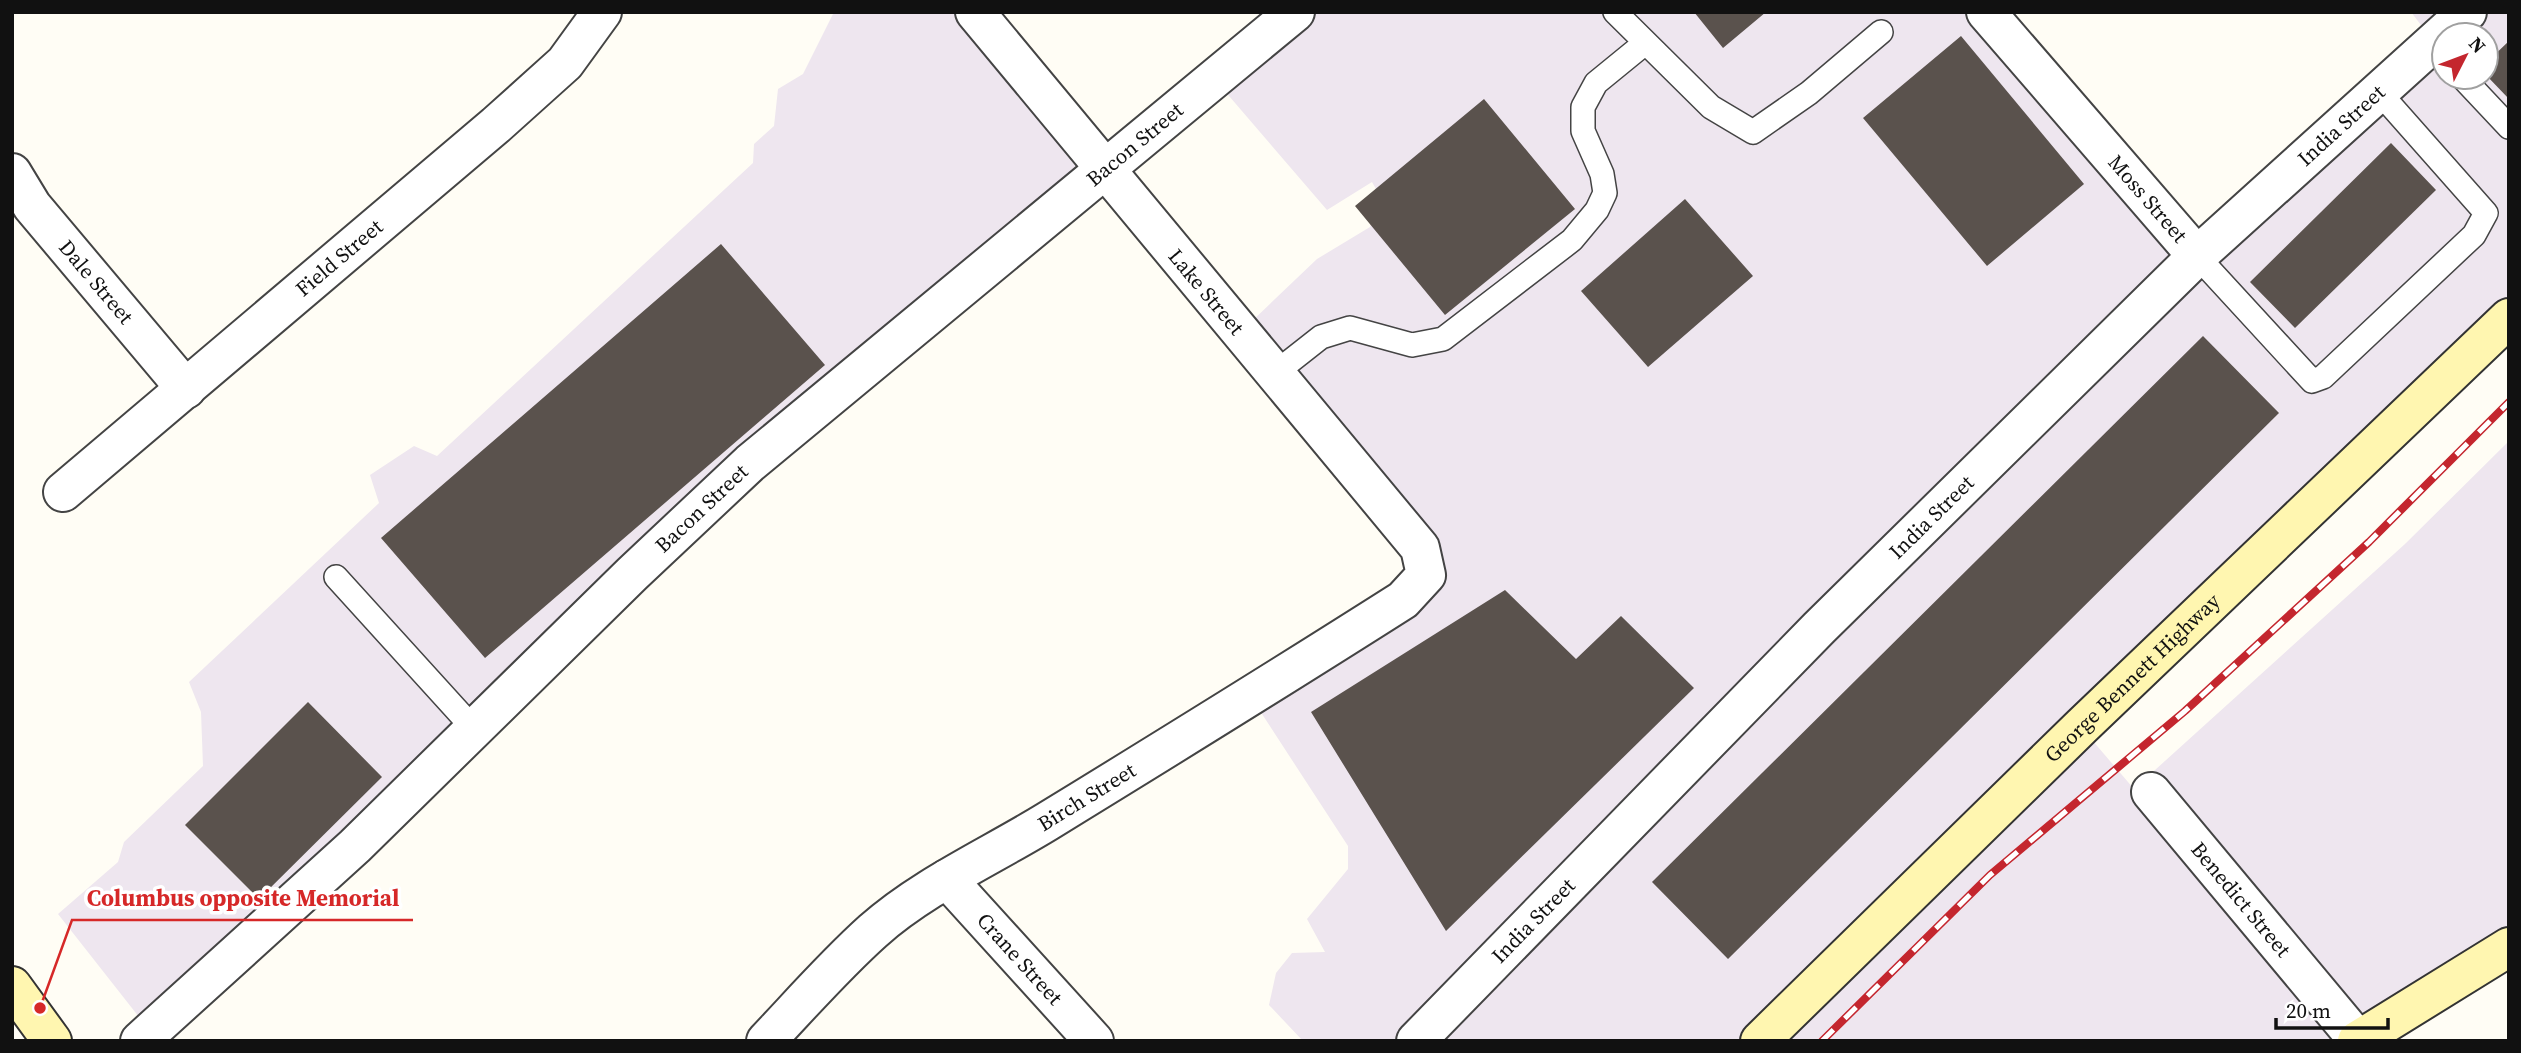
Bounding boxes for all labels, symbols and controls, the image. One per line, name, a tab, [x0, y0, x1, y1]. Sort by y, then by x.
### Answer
north arrow	[2430, 21, 2500, 91]
text: N	[2463, 31, 2492, 59]
street label: India Street	[2291, 78, 2391, 172]
street label: Bacon Street	[1080, 95, 1189, 193]
street label: Moss Street	[2102, 148, 2194, 249]
street label: Field Street	[289, 212, 389, 303]
street label: Dale Street	[53, 233, 140, 330]
street label: Lake Street	[1162, 242, 1251, 341]
street label: Bacon Street	[648, 457, 754, 559]
street label: India Street	[1882, 468, 1980, 565]
street label: George Bennett Highway	[2038, 586, 2226, 769]
street label: Birch Street	[1032, 755, 1141, 838]
street label: Benedict Street	[2185, 835, 2298, 963]
street label: India Street	[1485, 871, 1581, 969]
callout: Columbus opposite Memorial	[72, 876, 413, 920]
text: Columbus opposite Memorial	[87, 882, 399, 914]
street label: Crane Street	[970, 906, 1070, 1011]
scale bar	[2276, 986, 2388, 1030]
text: 20 m	[2286, 996, 2331, 1025]

